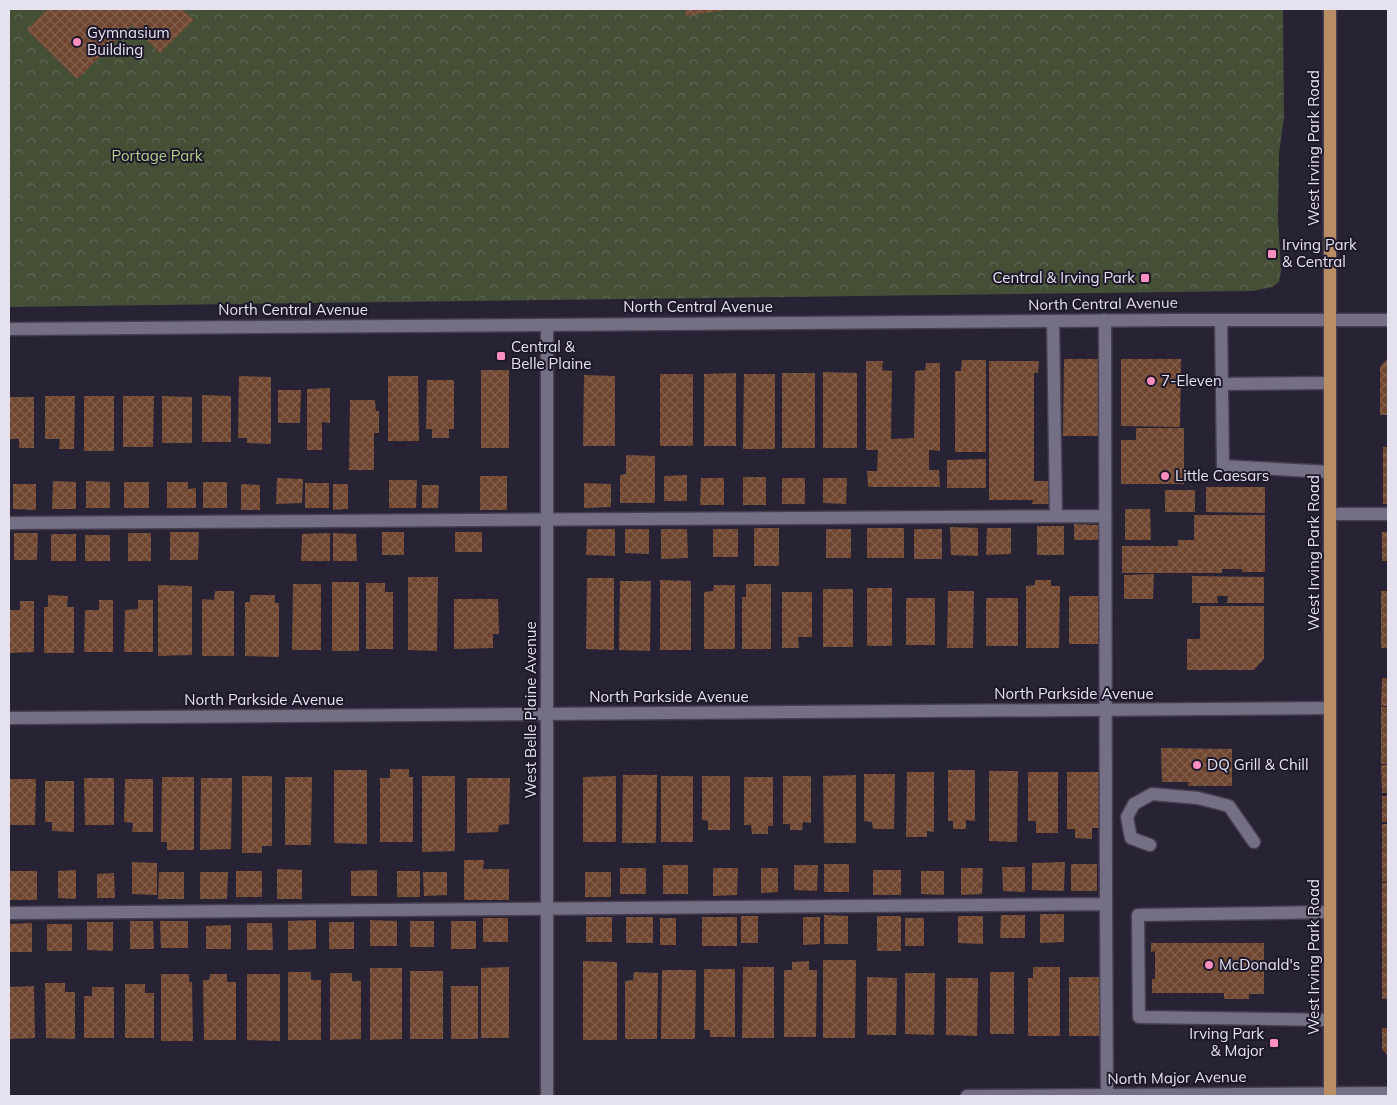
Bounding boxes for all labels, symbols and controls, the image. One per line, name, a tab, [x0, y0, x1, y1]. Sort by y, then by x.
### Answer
place label: Gymnasium Building	[87, 23, 170, 59]
marker: Gymnasium Building	[71, 36, 83, 48]
street label: West Irving Park Road	[1304, 70, 1323, 226]
park label: Portage Park	[112, 146, 203, 165]
place label: Irving Park & Central	[1282, 235, 1357, 271]
marker: Irving Park & Central	[1266, 248, 1278, 260]
place label: Central & Irving Park	[993, 268, 1135, 287]
marker: Central & Irving Park	[1139, 272, 1151, 284]
street label: North Central Avenue	[1028, 293, 1178, 314]
street label: North Central Avenue	[623, 297, 773, 316]
street label: North Central Avenue	[218, 300, 368, 319]
place label: Central & Belle Plaine	[511, 337, 591, 373]
marker: Central & Belle Plaine	[495, 350, 507, 362]
place label: 7-Eleven	[1161, 371, 1222, 390]
marker: 7-Eleven	[1145, 375, 1157, 387]
place label: Little Caesars	[1175, 466, 1269, 485]
marker: Little Caesars	[1159, 470, 1171, 482]
street label: West Irving Park Road	[1304, 475, 1323, 631]
street label: West Belle Plaine Avenue	[521, 621, 540, 799]
street label: North Parkside Avenue	[994, 684, 1154, 703]
street label: North Parkside Avenue	[589, 687, 749, 706]
street label: North Parkside Avenue	[184, 690, 344, 709]
place label: DQ Grill & Chill	[1207, 755, 1308, 774]
marker: DQ Grill & Chill	[1191, 759, 1203, 771]
street label: West Irving Park Road	[1304, 879, 1323, 1035]
place label: McDonald's	[1219, 955, 1300, 974]
marker: McDonald's	[1203, 959, 1215, 971]
place label: Irving Park & Major	[1189, 1024, 1265, 1060]
marker: Irving Park & Major	[1268, 1037, 1280, 1049]
street label: North Major Avenue	[1107, 1067, 1247, 1088]

